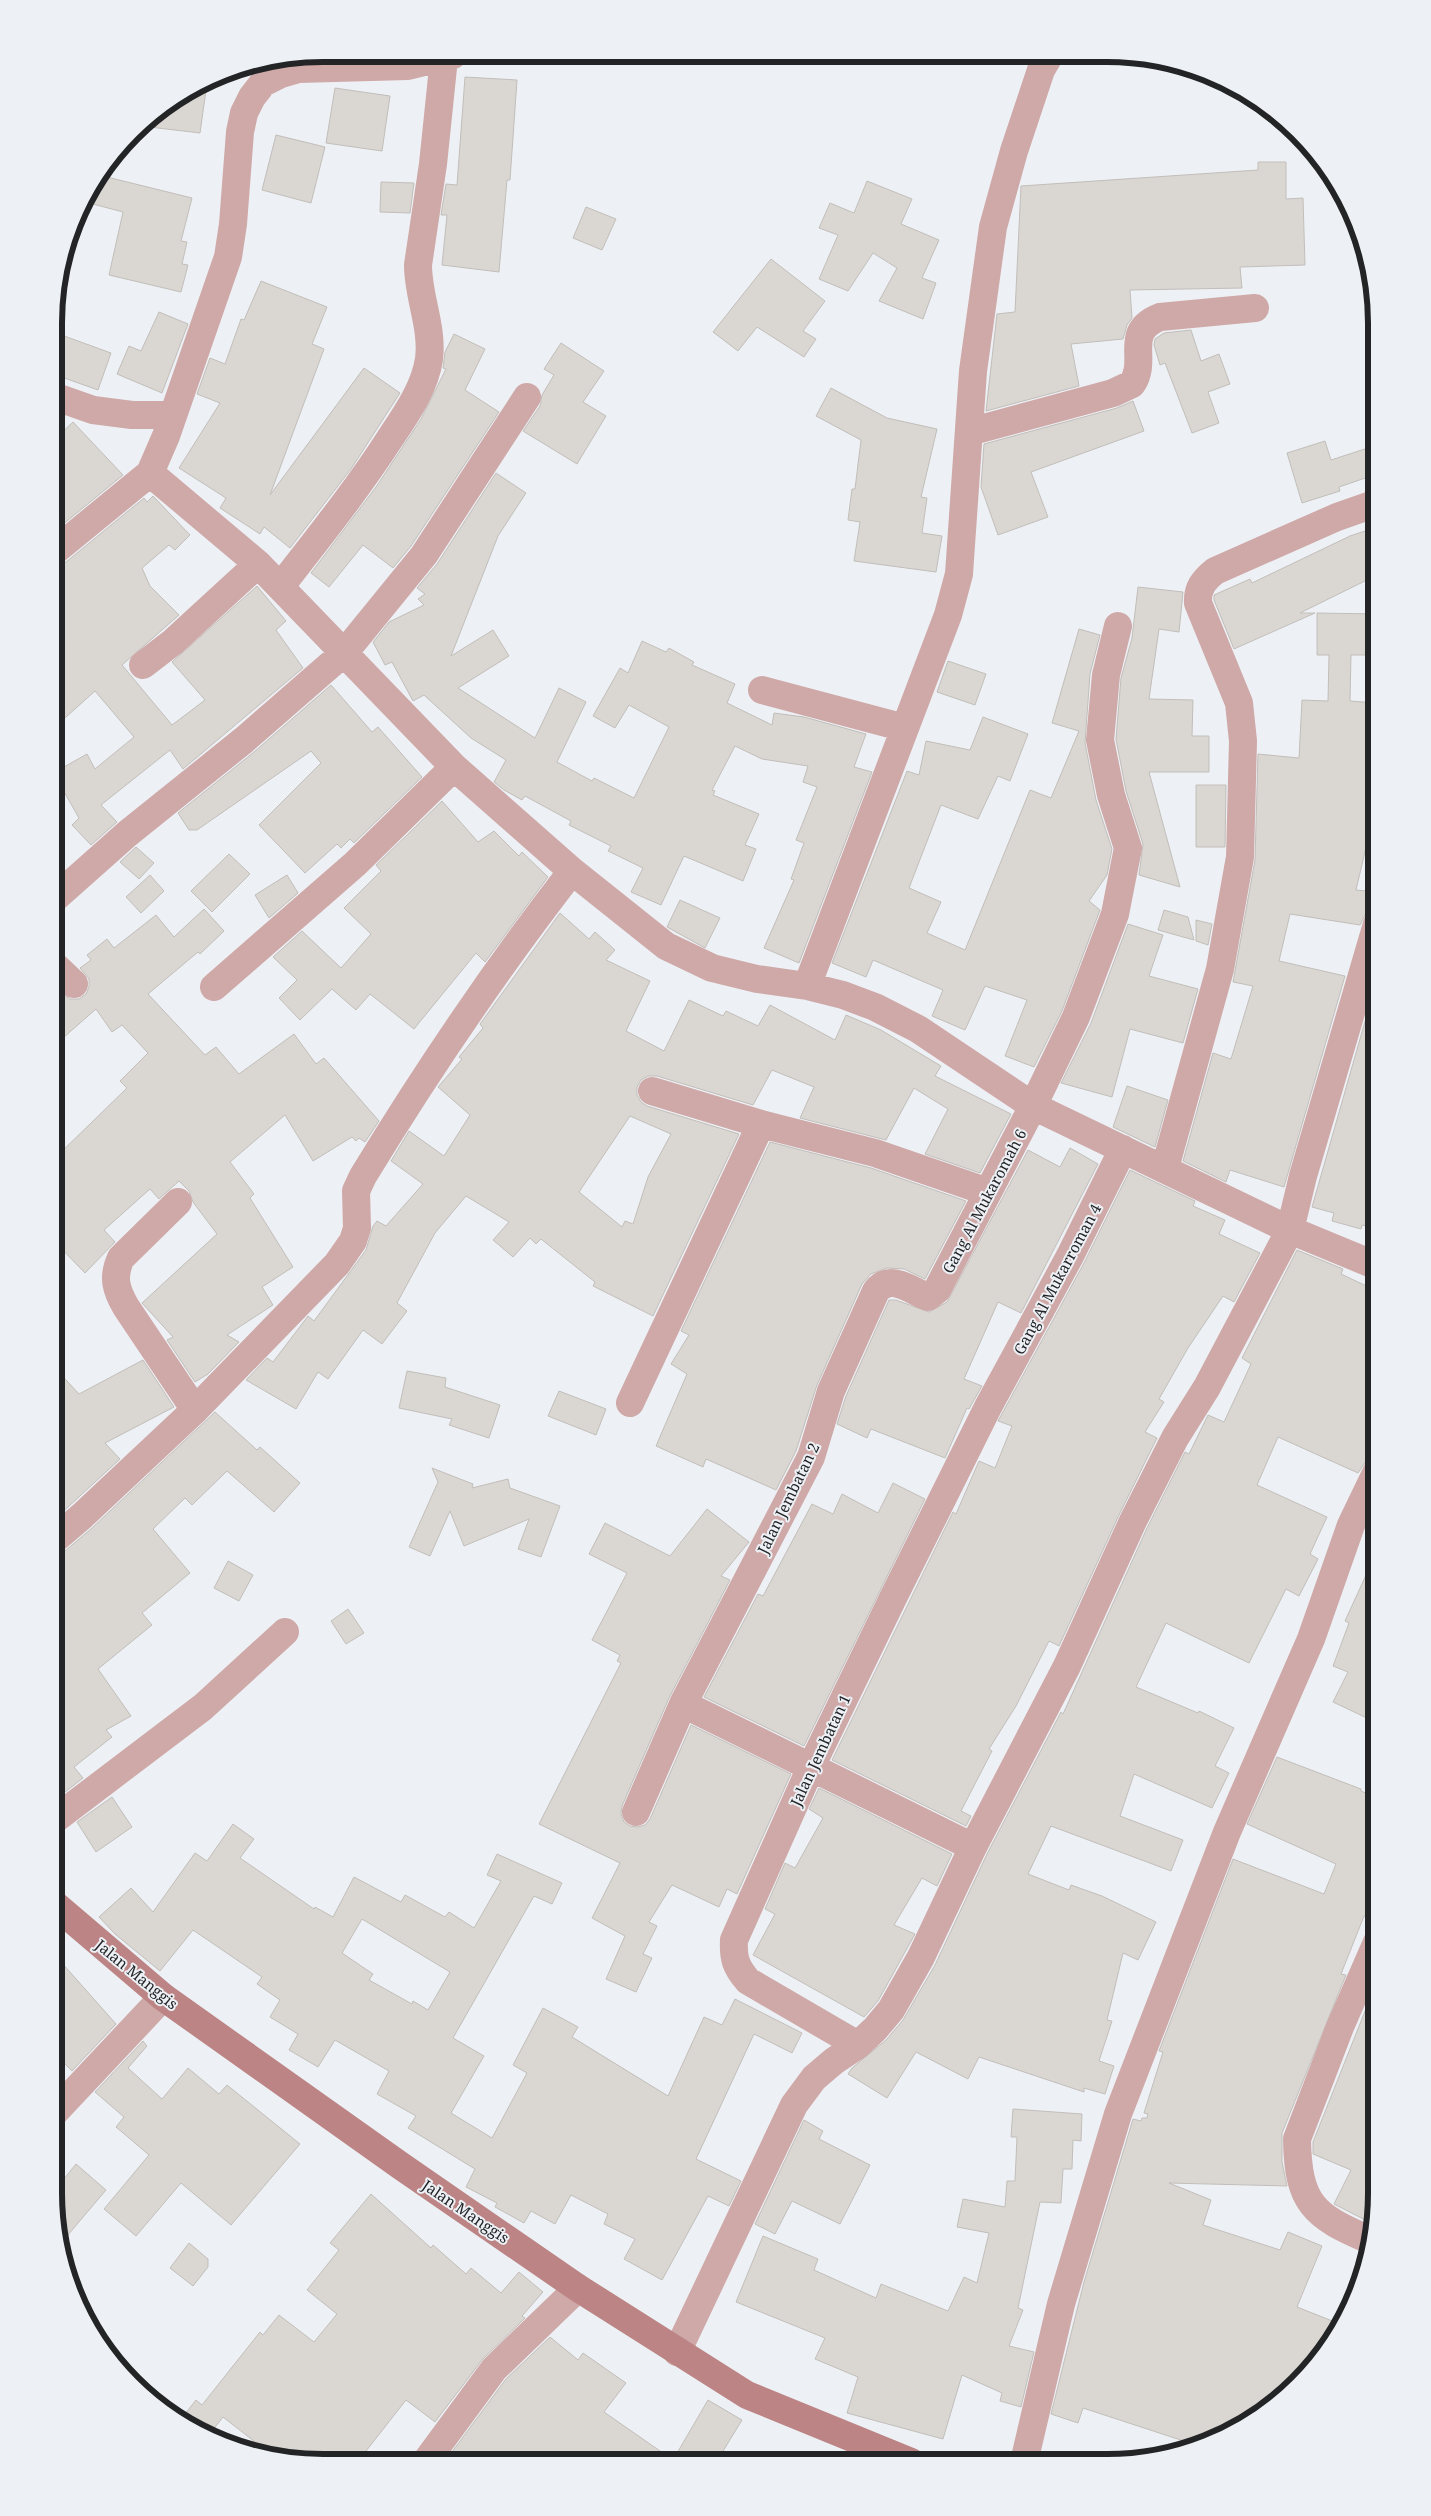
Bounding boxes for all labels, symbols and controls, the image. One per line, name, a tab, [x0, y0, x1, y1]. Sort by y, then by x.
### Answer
street label: Gang Al Mukaromah 6	[937, 1125, 1031, 1277]
street label: Gang Al Mukarroman 4	[1009, 1200, 1106, 1358]
street label: Jalan Jembatan 2	[752, 1439, 824, 1558]
street label: Jalan Jembatan 1	[785, 1691, 855, 1810]
street label: Jalan Manggis	[91, 1934, 182, 2013]
street label: Jalan Manggis	[418, 2174, 513, 2247]

